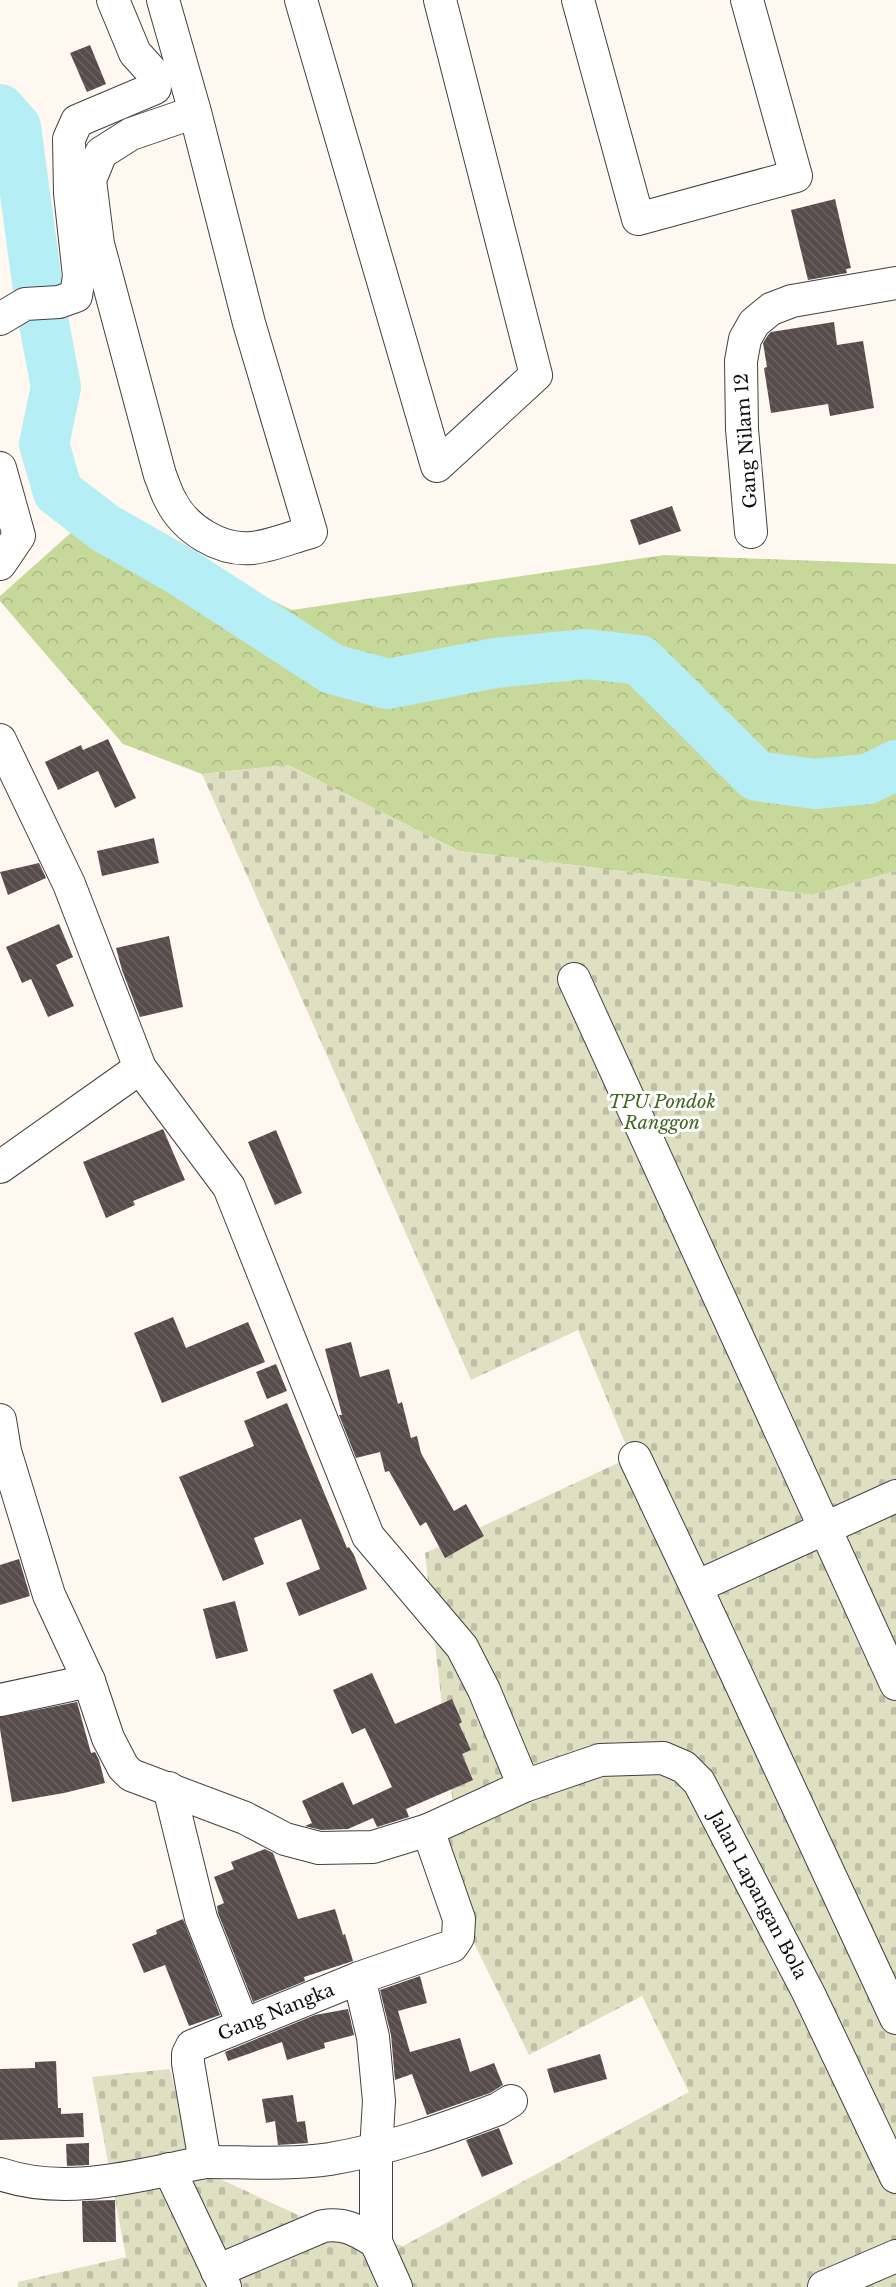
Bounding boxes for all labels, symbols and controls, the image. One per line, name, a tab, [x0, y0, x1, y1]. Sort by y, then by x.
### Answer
street label: Gang Nilam 12	[730, 373, 762, 509]
park label: TPU Pondok Ranggon	[608, 1091, 716, 1134]
street label: Jalan Lapangan Bola	[703, 1805, 812, 1983]
street label: Gang Nangka	[215, 1979, 337, 2045]

